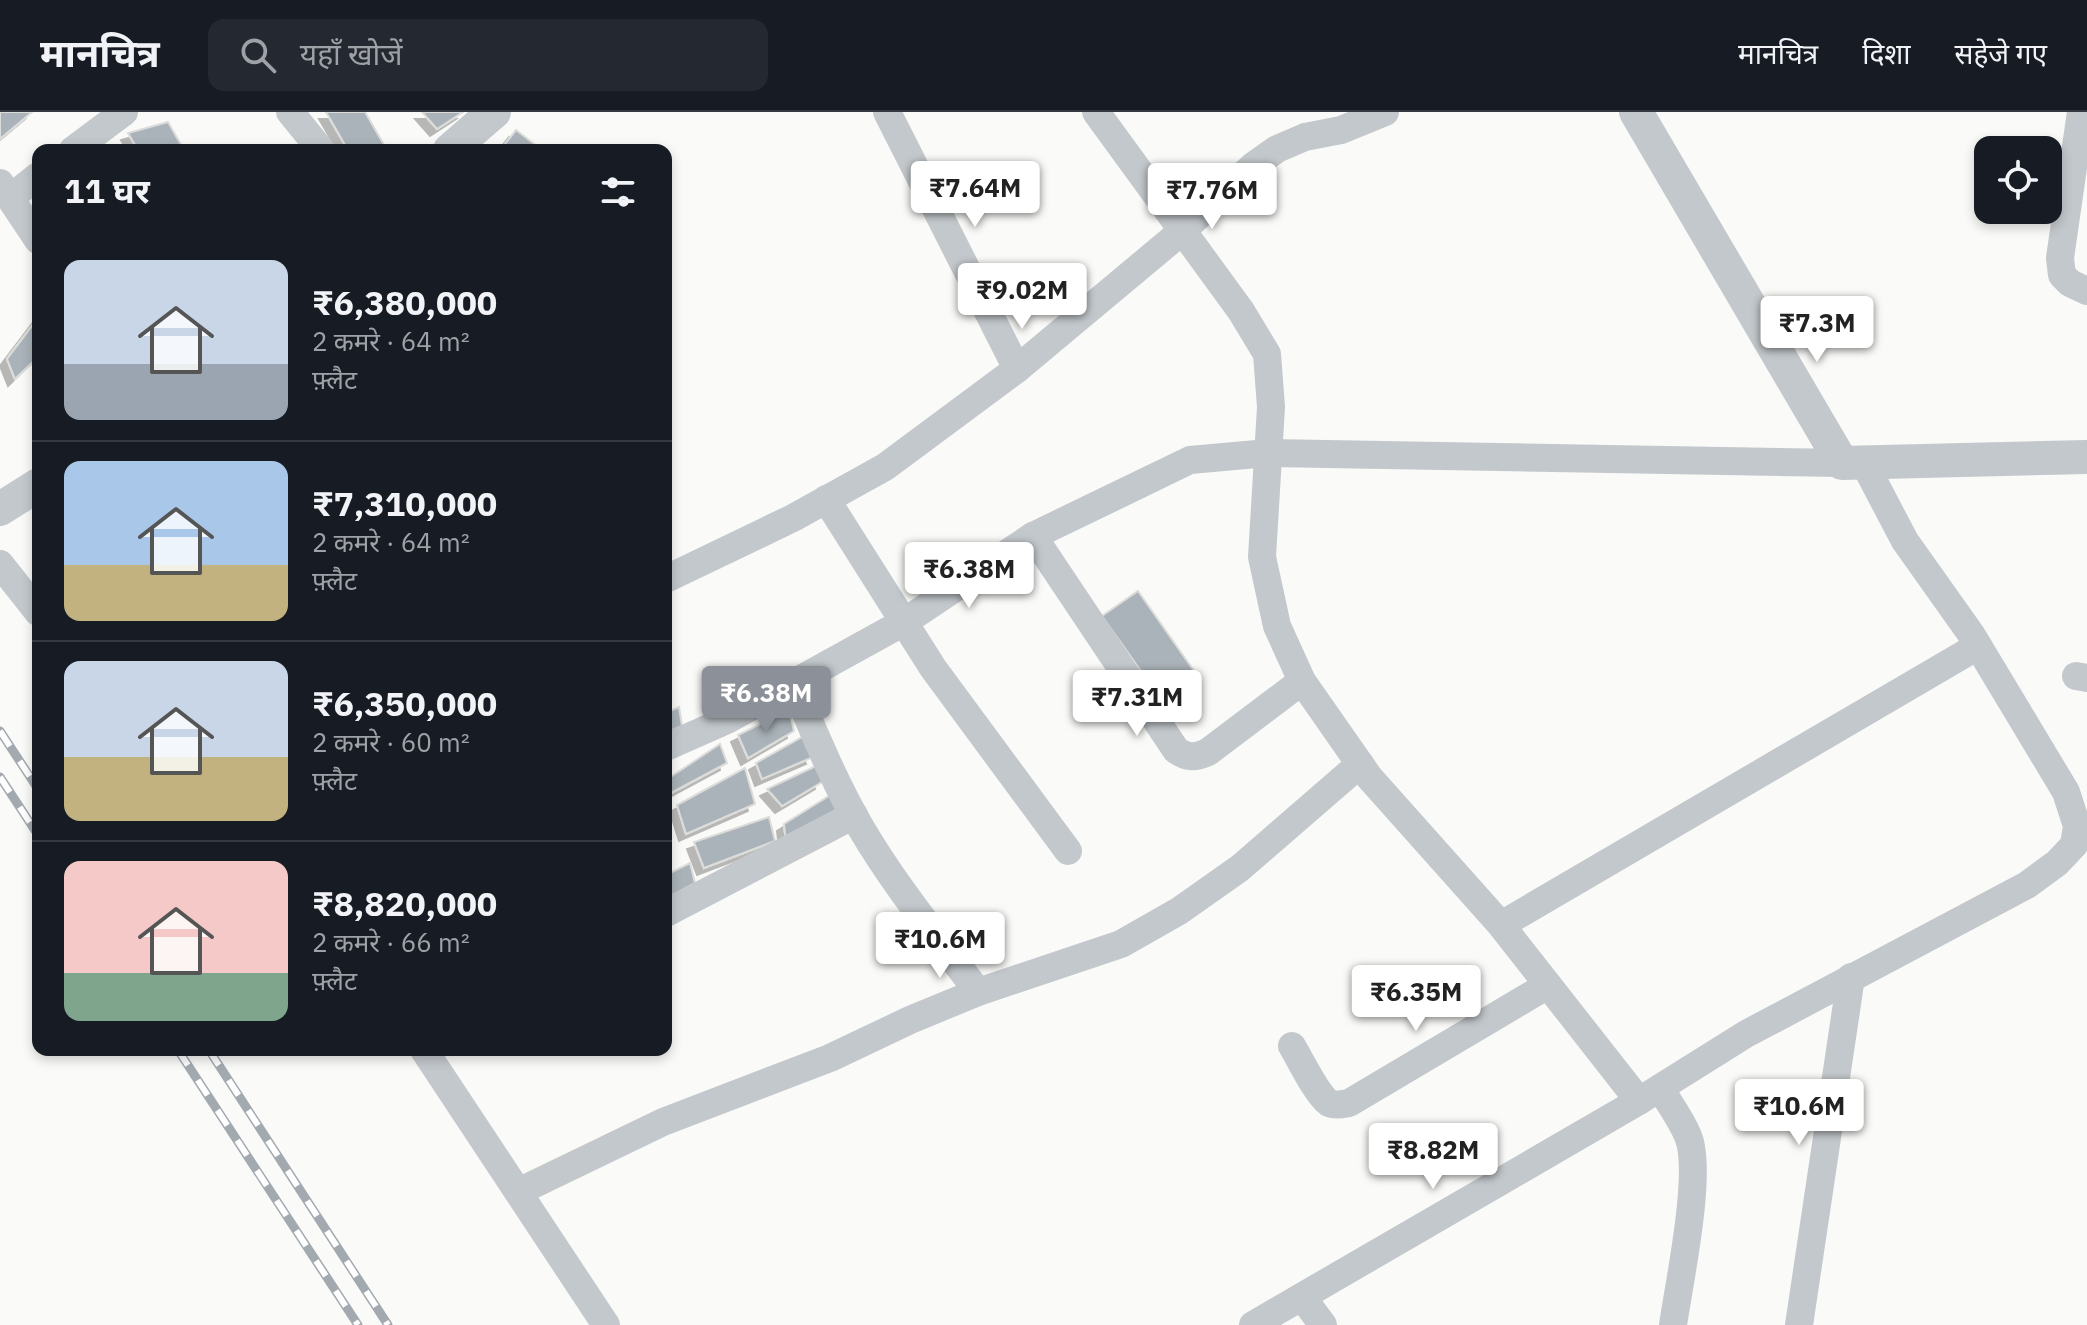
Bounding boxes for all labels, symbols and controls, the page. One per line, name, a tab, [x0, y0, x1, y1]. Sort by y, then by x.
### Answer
search box	[208, 19, 768, 91]
text: मानचित्र	[40, 28, 160, 77]
icon: search	[236, 33, 280, 77]
text: यहाँ खोजें	[300, 34, 403, 73]
text: मानचित्र	[1738, 35, 1818, 72]
text: दिशा	[1862, 35, 1911, 72]
text: सहेजे गए	[1955, 35, 2047, 72]
map controls	[1974, 136, 2062, 224]
button: locate	[1974, 136, 2062, 224]
pin: ₹7.64M	[910, 161, 1040, 229]
pin: ₹7.76M	[1147, 163, 1277, 231]
text: 11 घर	[64, 168, 150, 212]
icon: filters	[596, 170, 640, 214]
text: ₹7.64M	[929, 170, 1021, 204]
text: ₹7.76M	[1166, 172, 1258, 206]
pin: ₹9.02M	[957, 263, 1087, 331]
text: ₹9.02M	[976, 272, 1068, 306]
text: ₹6,380,000	[312, 280, 497, 324]
icon: home	[128, 292, 224, 388]
pin: ₹7.3M	[1761, 296, 1873, 364]
text: ₹7.3M	[1779, 305, 1855, 339]
text: 2 कमरे · 64 m²	[312, 324, 470, 358]
text: फ़्लैट	[312, 362, 357, 396]
text: ₹7,310,000	[312, 481, 497, 525]
icon: home	[128, 493, 224, 589]
text: 2 कमरे · 64 m²	[312, 525, 470, 559]
pin: ₹6.38M	[904, 542, 1034, 610]
text: ₹6.38M	[923, 551, 1015, 585]
text: फ़्लैट	[312, 563, 357, 597]
pin: ₹6.38M	[701, 666, 831, 734]
pin: ₹7.31M	[1072, 670, 1202, 738]
text: ₹6.38M	[720, 675, 812, 709]
text: ₹7.31M	[1091, 679, 1183, 713]
text: ₹6,350,000	[312, 681, 497, 725]
icon: home	[128, 693, 224, 789]
text: 2 कमरे · 60 m²	[312, 725, 470, 759]
text: फ़्लैट	[312, 763, 357, 797]
text: ₹8,820,000	[312, 881, 497, 925]
icon: home	[128, 893, 224, 989]
pin: ₹10.6M	[875, 912, 1005, 980]
text: ₹10.6M	[894, 921, 986, 955]
text: 2 कमरे · 66 m²	[312, 925, 470, 959]
text: फ़्लैट	[312, 963, 357, 997]
pin: ₹6.35M	[1351, 965, 1481, 1033]
text: ₹6.35M	[1370, 974, 1462, 1008]
pin: ₹10.6M	[1734, 1079, 1864, 1147]
text: ₹10.6M	[1753, 1088, 1845, 1122]
pin: ₹8.82M	[1368, 1123, 1498, 1191]
text: ₹8.82M	[1387, 1132, 1479, 1166]

